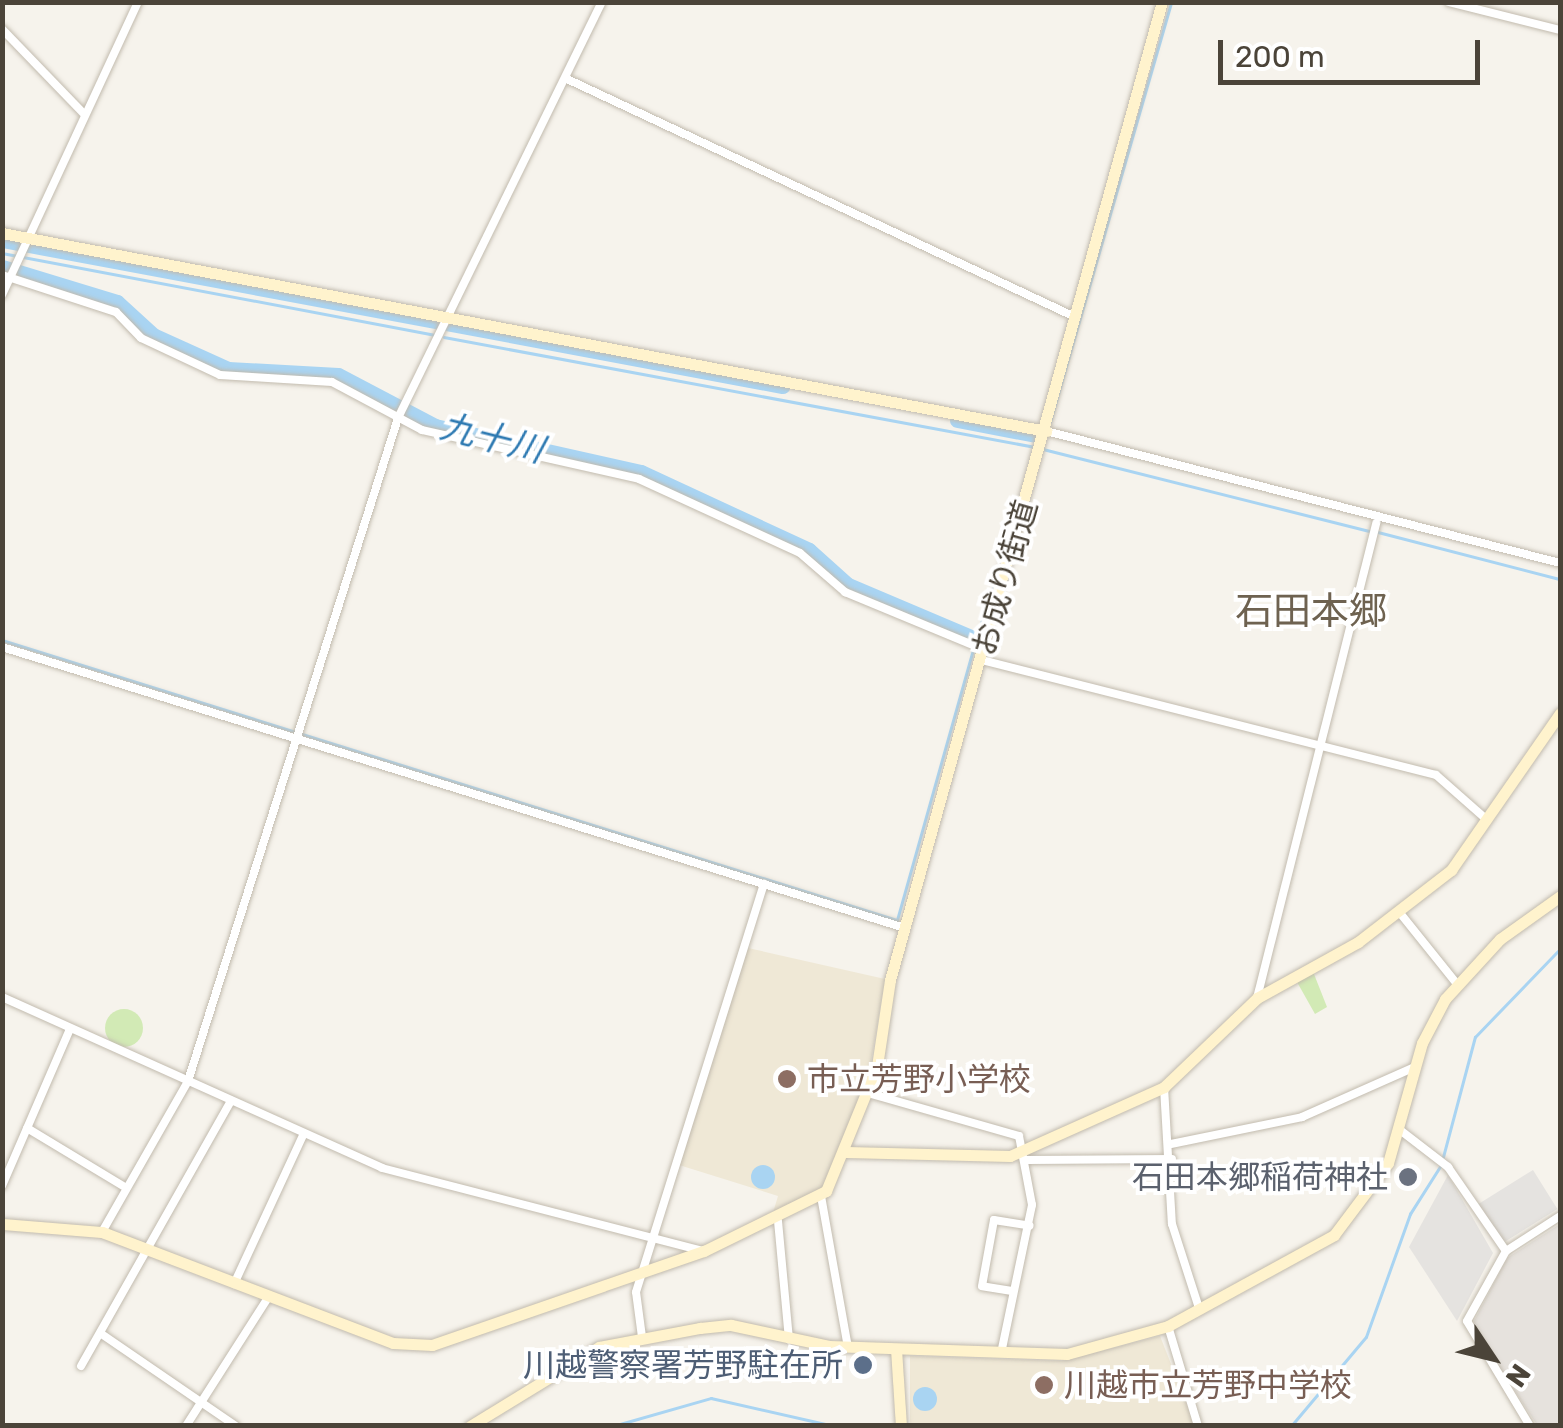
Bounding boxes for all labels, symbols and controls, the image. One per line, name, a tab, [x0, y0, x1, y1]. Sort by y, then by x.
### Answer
scale bar	[1223, 20, 1486, 82]
text: 200 m	[1235, 39, 1325, 75]
water label: 九十川	[436, 405, 548, 471]
street label: お成り街道	[964, 496, 1046, 660]
district label: 石田本郷	[1235, 589, 1387, 635]
place label: 市立芳野小学校	[807, 1060, 1031, 1098]
marker: 市立芳野小学校	[776, 1068, 798, 1090]
place label: 石田本郷稲荷神社	[1132, 1158, 1388, 1196]
marker: 石田本郷稲荷神社	[1397, 1166, 1419, 1188]
north arrow	[1443, 1308, 1543, 1408]
place label: 川越警察署芳野駐在所	[523, 1346, 843, 1384]
marker: 川越警察署芳野駐在所	[852, 1354, 874, 1376]
text: N	[1499, 1358, 1537, 1393]
place label: 川越市立芳野中学校	[1064, 1366, 1352, 1404]
marker: 川越市立芳野中学校	[1033, 1374, 1055, 1396]

